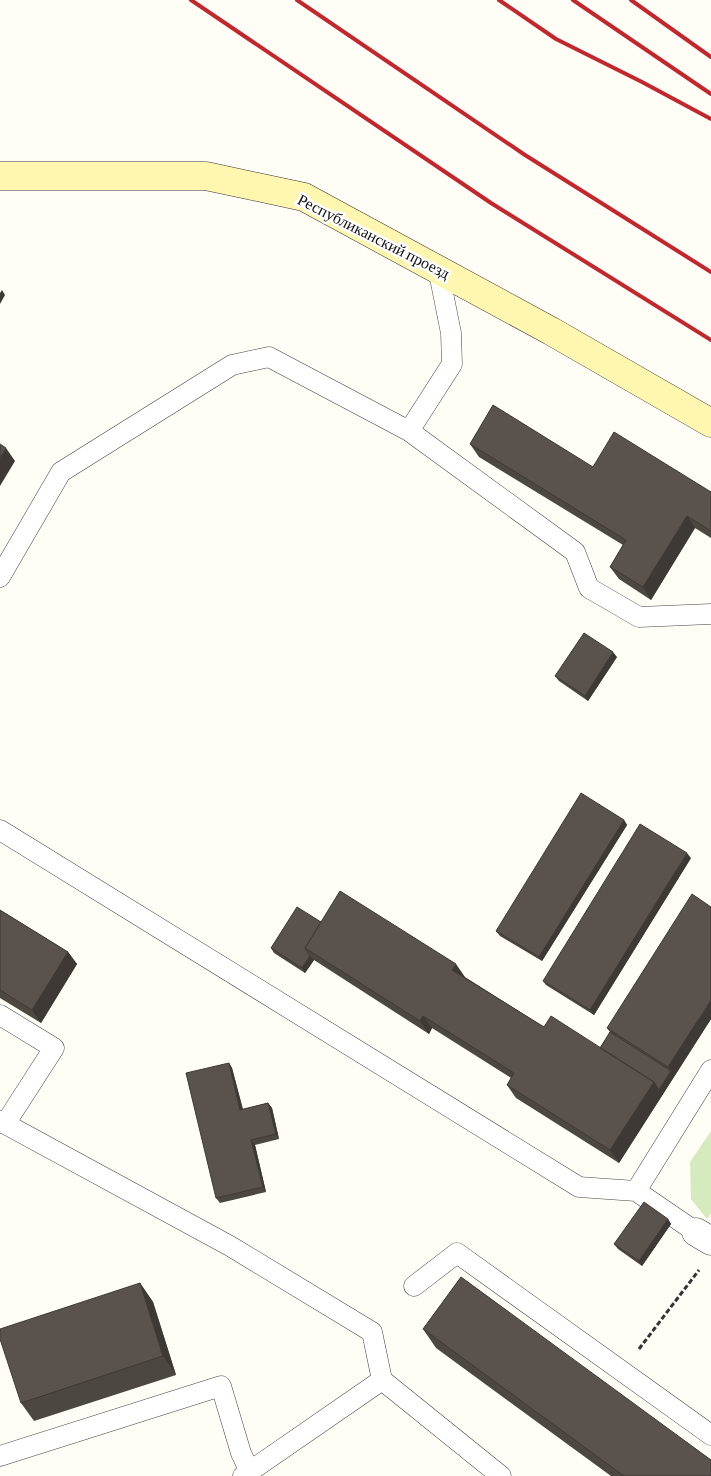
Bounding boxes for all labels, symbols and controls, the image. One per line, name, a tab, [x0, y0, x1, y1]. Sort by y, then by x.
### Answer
street label: Республиканский проезд	[294, 191, 453, 283]

